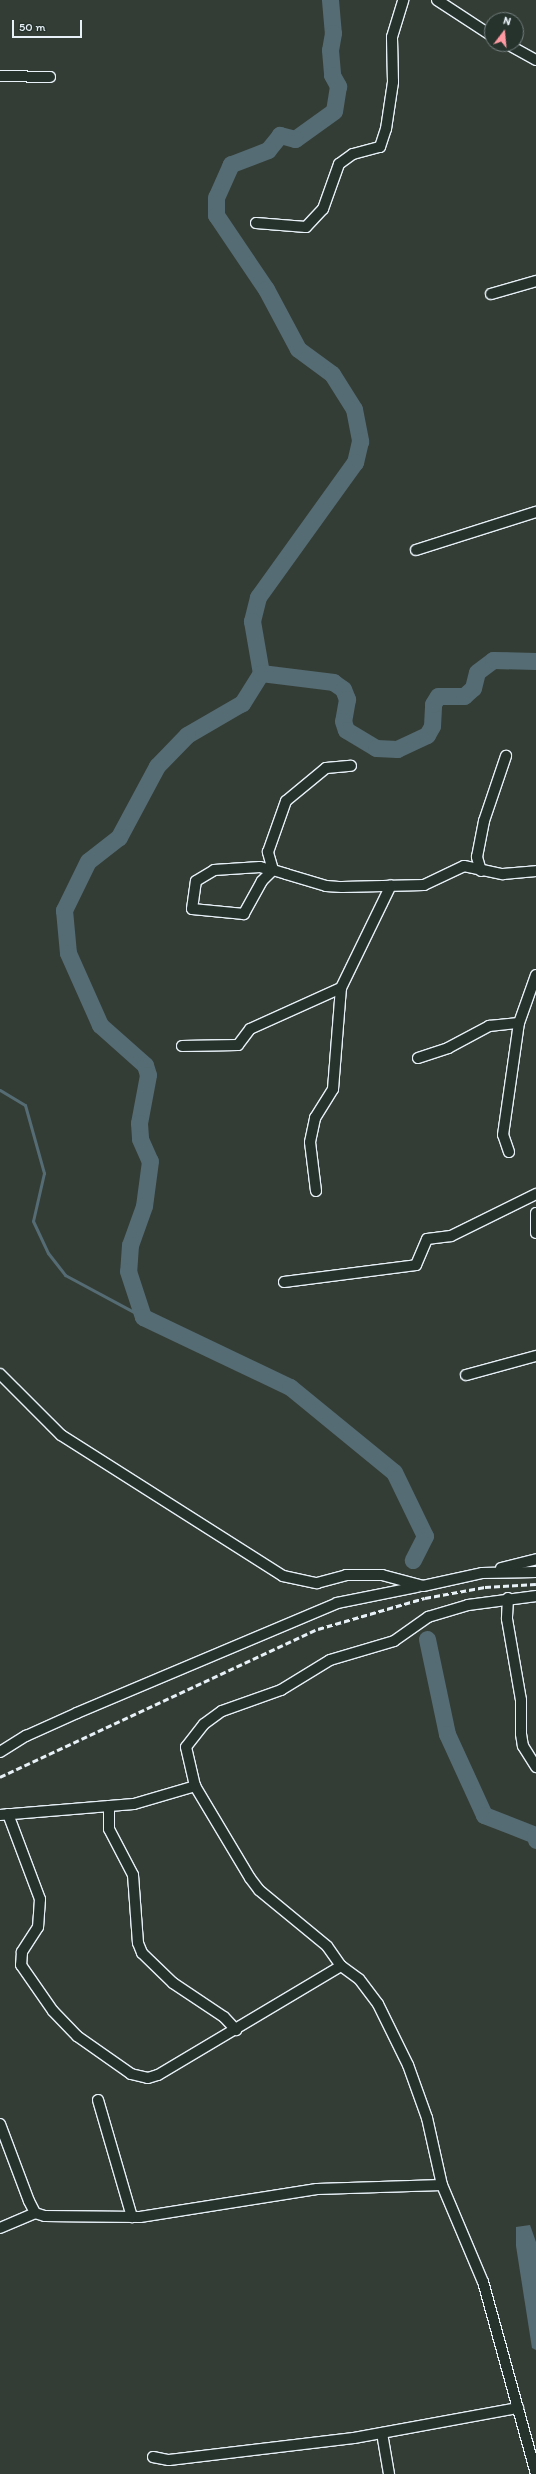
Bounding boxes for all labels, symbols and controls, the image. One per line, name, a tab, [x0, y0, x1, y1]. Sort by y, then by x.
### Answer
scale bar	[14, 12, 84, 38]
north arrow	[484, 12, 524, 52]
text: N	[502, 14, 513, 28]
text: 50 m	[19, 20, 45, 34]

